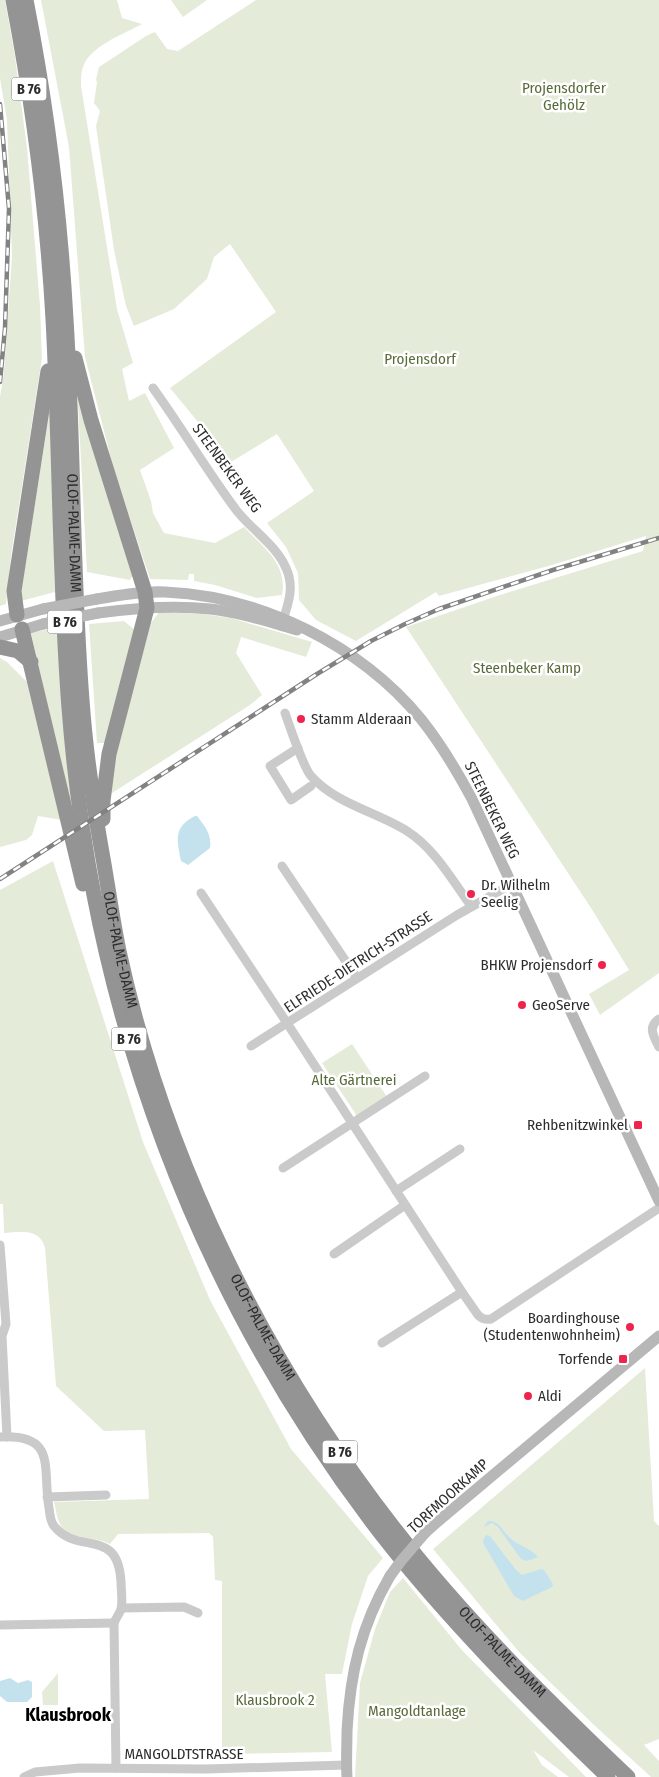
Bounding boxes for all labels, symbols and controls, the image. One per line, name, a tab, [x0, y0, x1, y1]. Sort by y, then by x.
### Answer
road number: B 76	[12, 78, 46, 100]
park label: Projensdorfer Gehölz	[522, 79, 607, 114]
park label: Projensdorf	[384, 350, 457, 368]
street label: STEENBEKER WEG	[189, 420, 265, 516]
street label: OLOF-PALME-DAMM	[63, 473, 85, 593]
road number: B 76	[48, 610, 82, 634]
park label: Steenbeker Kamp	[473, 659, 581, 677]
place label: Stamm Alderaan	[311, 710, 412, 728]
marker: Stamm Alderaan	[295, 713, 307, 725]
street label: STEENBEKER WEG	[461, 758, 523, 862]
place label: Dr. Wilhelm Seelig	[481, 876, 550, 911]
marker: Dr. Wilhelm Seelig	[465, 888, 477, 900]
street label: OLOF-PALME-DAMM	[100, 890, 141, 1010]
street label: ELFRIEDE-DIETRICH-STRASSE	[281, 907, 435, 1017]
place label: BHKW Projensdorf	[481, 956, 593, 974]
marker: BHKW Projensdorf	[596, 959, 608, 971]
place label: GeoServe	[532, 996, 590, 1014]
marker: GeoServe	[516, 999, 528, 1011]
road number: B 76	[112, 1028, 146, 1050]
park label: Alte Gärtnerei	[312, 1071, 396, 1089]
place label: Rehbenitzwinkel	[527, 1116, 628, 1134]
marker: Rehbenitzwinkel	[632, 1119, 644, 1131]
street label: OLOF-PALME-DAMM	[226, 1271, 299, 1384]
place label: Boardinghouse (Studentenwohnheim)	[483, 1309, 620, 1344]
marker: Boardinghouse (Studentenwohnheim)	[624, 1321, 636, 1333]
place label: Torfende	[559, 1350, 613, 1368]
marker: Torfende	[617, 1353, 629, 1365]
place label: Aldi	[538, 1387, 562, 1405]
marker: Aldi	[522, 1390, 534, 1402]
road number: B 76	[322, 1440, 358, 1464]
street label: TORFMOORKAMP	[404, 1455, 492, 1537]
street label: OLOF-PALME-DAMM	[455, 1603, 550, 1701]
park label: Klausbrook 2	[235, 1691, 315, 1709]
park label: Mangoldtanlage	[368, 1702, 466, 1720]
district label: Klausbrook	[25, 1704, 112, 1726]
street label: MANGOLDTSTRASSE	[124, 1745, 244, 1763]

